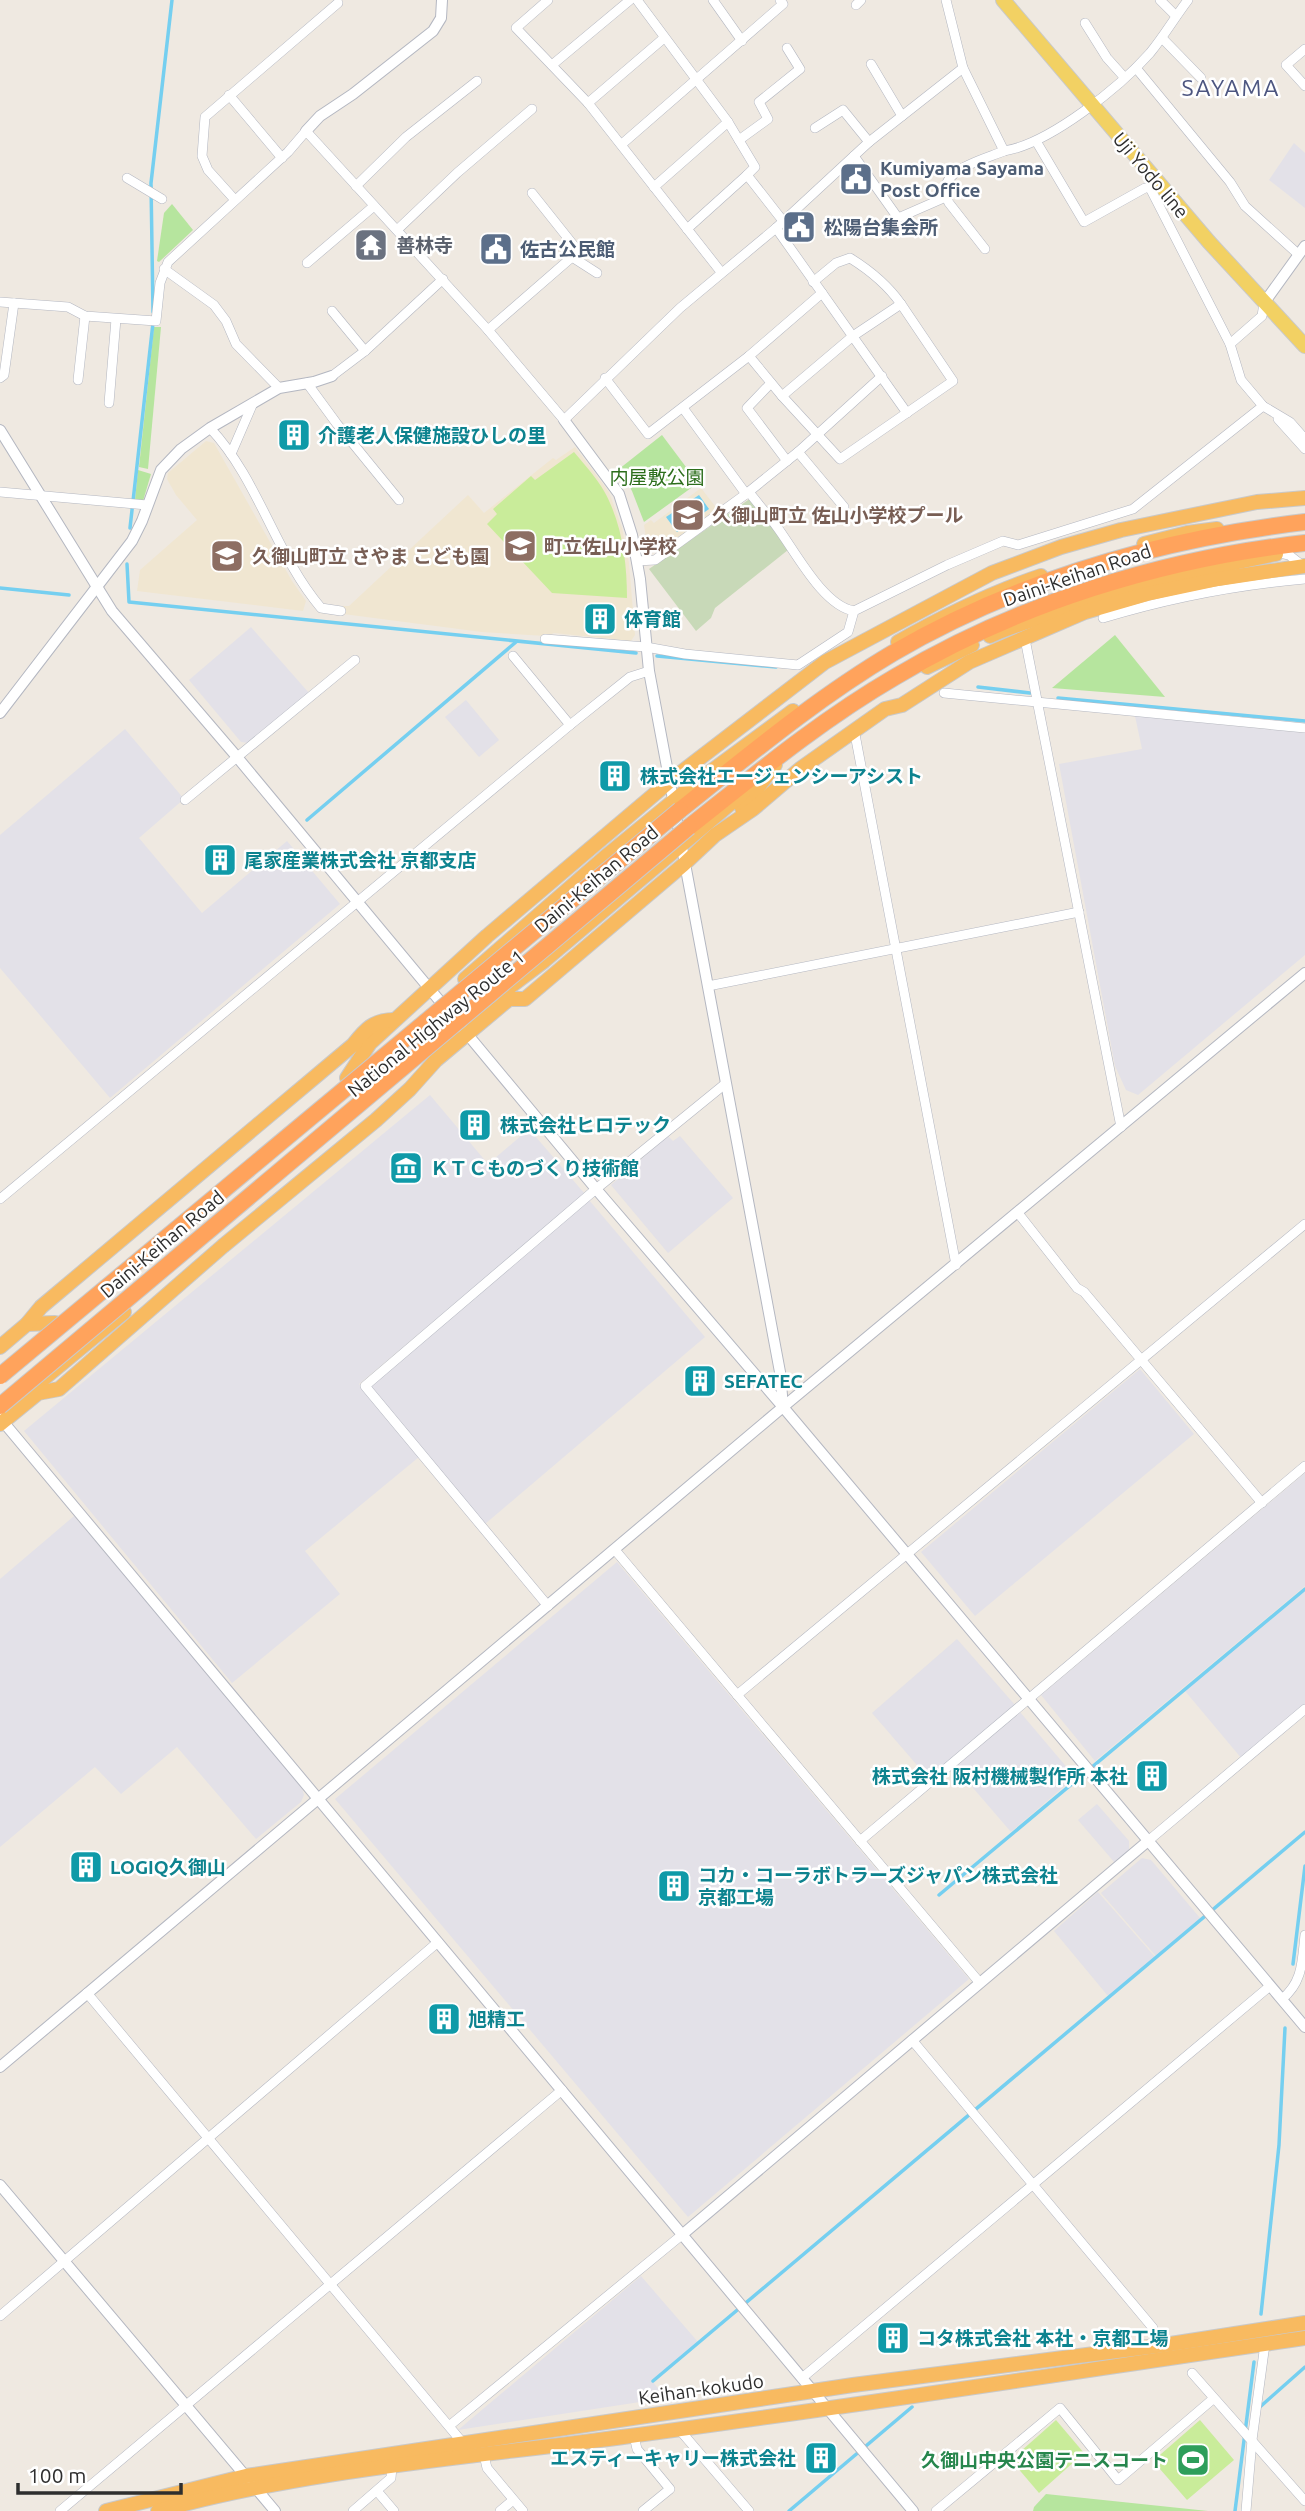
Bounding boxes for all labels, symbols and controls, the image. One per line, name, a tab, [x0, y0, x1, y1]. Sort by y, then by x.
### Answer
district label: SAYAMA	[1182, 75, 1280, 100]
street label: Uji Yodo line	[1109, 128, 1193, 222]
place label: Kumiyama Sayama Post Office	[880, 157, 1044, 201]
public building icon: Kumiyama Sayama Post Office	[837, 160, 875, 198]
public building icon: 松陽台集会所	[780, 208, 818, 246]
place label: 松陽台集会所	[824, 216, 938, 238]
temple icon: 善林寺	[352, 226, 390, 264]
public building icon: 佐古公民館	[477, 230, 515, 268]
place label: 善林寺	[396, 234, 453, 256]
place label: 佐古公民館	[520, 238, 615, 260]
building icon: 介護老人保健施設ひしの里	[275, 416, 313, 454]
place label: 介護老人保健施設ひしの里	[318, 424, 546, 446]
park label: 内屋敷公園	[609, 466, 705, 488]
school or university icon: 久御山町立 佐山小学校プール	[669, 496, 707, 534]
place label: 久御山町立 佐山小学校プール	[712, 504, 964, 526]
school or university icon: 町立佐山小学校	[501, 527, 539, 565]
place label: 町立佐山小学校	[544, 535, 677, 557]
school or university icon: 久御山町立 さやま こども園	[208, 537, 246, 575]
street label: Daini-Keihan Road	[1000, 539, 1154, 611]
place label: 久御山町立 さやま こども園	[252, 545, 489, 567]
building icon: 体育館	[581, 600, 619, 638]
place label: 体育館	[624, 608, 681, 630]
building icon: 株式会社エージェンシーアシスト	[596, 757, 634, 795]
place label: 株式会社エージェンシーアシスト	[640, 765, 923, 787]
street label: Daini-Keihan Road	[530, 821, 662, 937]
building icon: 尾家産業株式会社 京都支店	[201, 841, 239, 879]
place label: 尾家産業株式会社 京都支店	[244, 849, 477, 871]
street label: National Highway Route 1	[343, 945, 529, 1101]
building icon: 株式会社ヒロテック	[456, 1106, 494, 1144]
place label: 株式会社ヒロテック	[500, 1114, 671, 1136]
museum icon: ＫＴＣものづくり技術館	[387, 1149, 425, 1187]
place label: ＫＴＣものづくり技術館	[430, 1157, 639, 1179]
street label: Daini-Keihan Road	[96, 1186, 228, 1302]
building icon: SEFATEC	[681, 1362, 719, 1400]
place label: SEFATEC	[724, 1370, 803, 1392]
building icon: 株式会社 阪村機械製作所 本社	[1133, 1757, 1171, 1795]
place label: 株式会社 阪村機械製作所 本社	[872, 1765, 1128, 1787]
building icon: LOGIQ久御山	[67, 1848, 105, 1886]
place label: LOGIQ久御山	[110, 1856, 226, 1878]
place label: コカ・コーラボトラーズジャパン株式会社 京都工場	[698, 1864, 1058, 1908]
building icon: コカ・コーラボトラーズジャパン株式会社 京都工場	[655, 1867, 693, 1905]
building icon: 旭精工	[425, 2000, 463, 2038]
place label: 旭精工	[468, 2008, 525, 2030]
building icon: コタ株式会社 本社・京都工場	[874, 2319, 912, 2357]
place label: コタ株式会社 本社・京都工場	[917, 2327, 1169, 2349]
street label: Keihan-kokudo	[637, 2369, 765, 2409]
building icon: エスティーキャリー株式会社	[802, 2439, 840, 2477]
sports icon: 久御山中央公園テニスコート	[1174, 2441, 1212, 2479]
place label: エスティーキャリー株式会社	[550, 2447, 796, 2469]
place label: 久御山中央公園テニスコート	[921, 2449, 1168, 2471]
scale bar	[18, 2452, 180, 2496]
text: 100 m	[28, 2463, 86, 2487]

